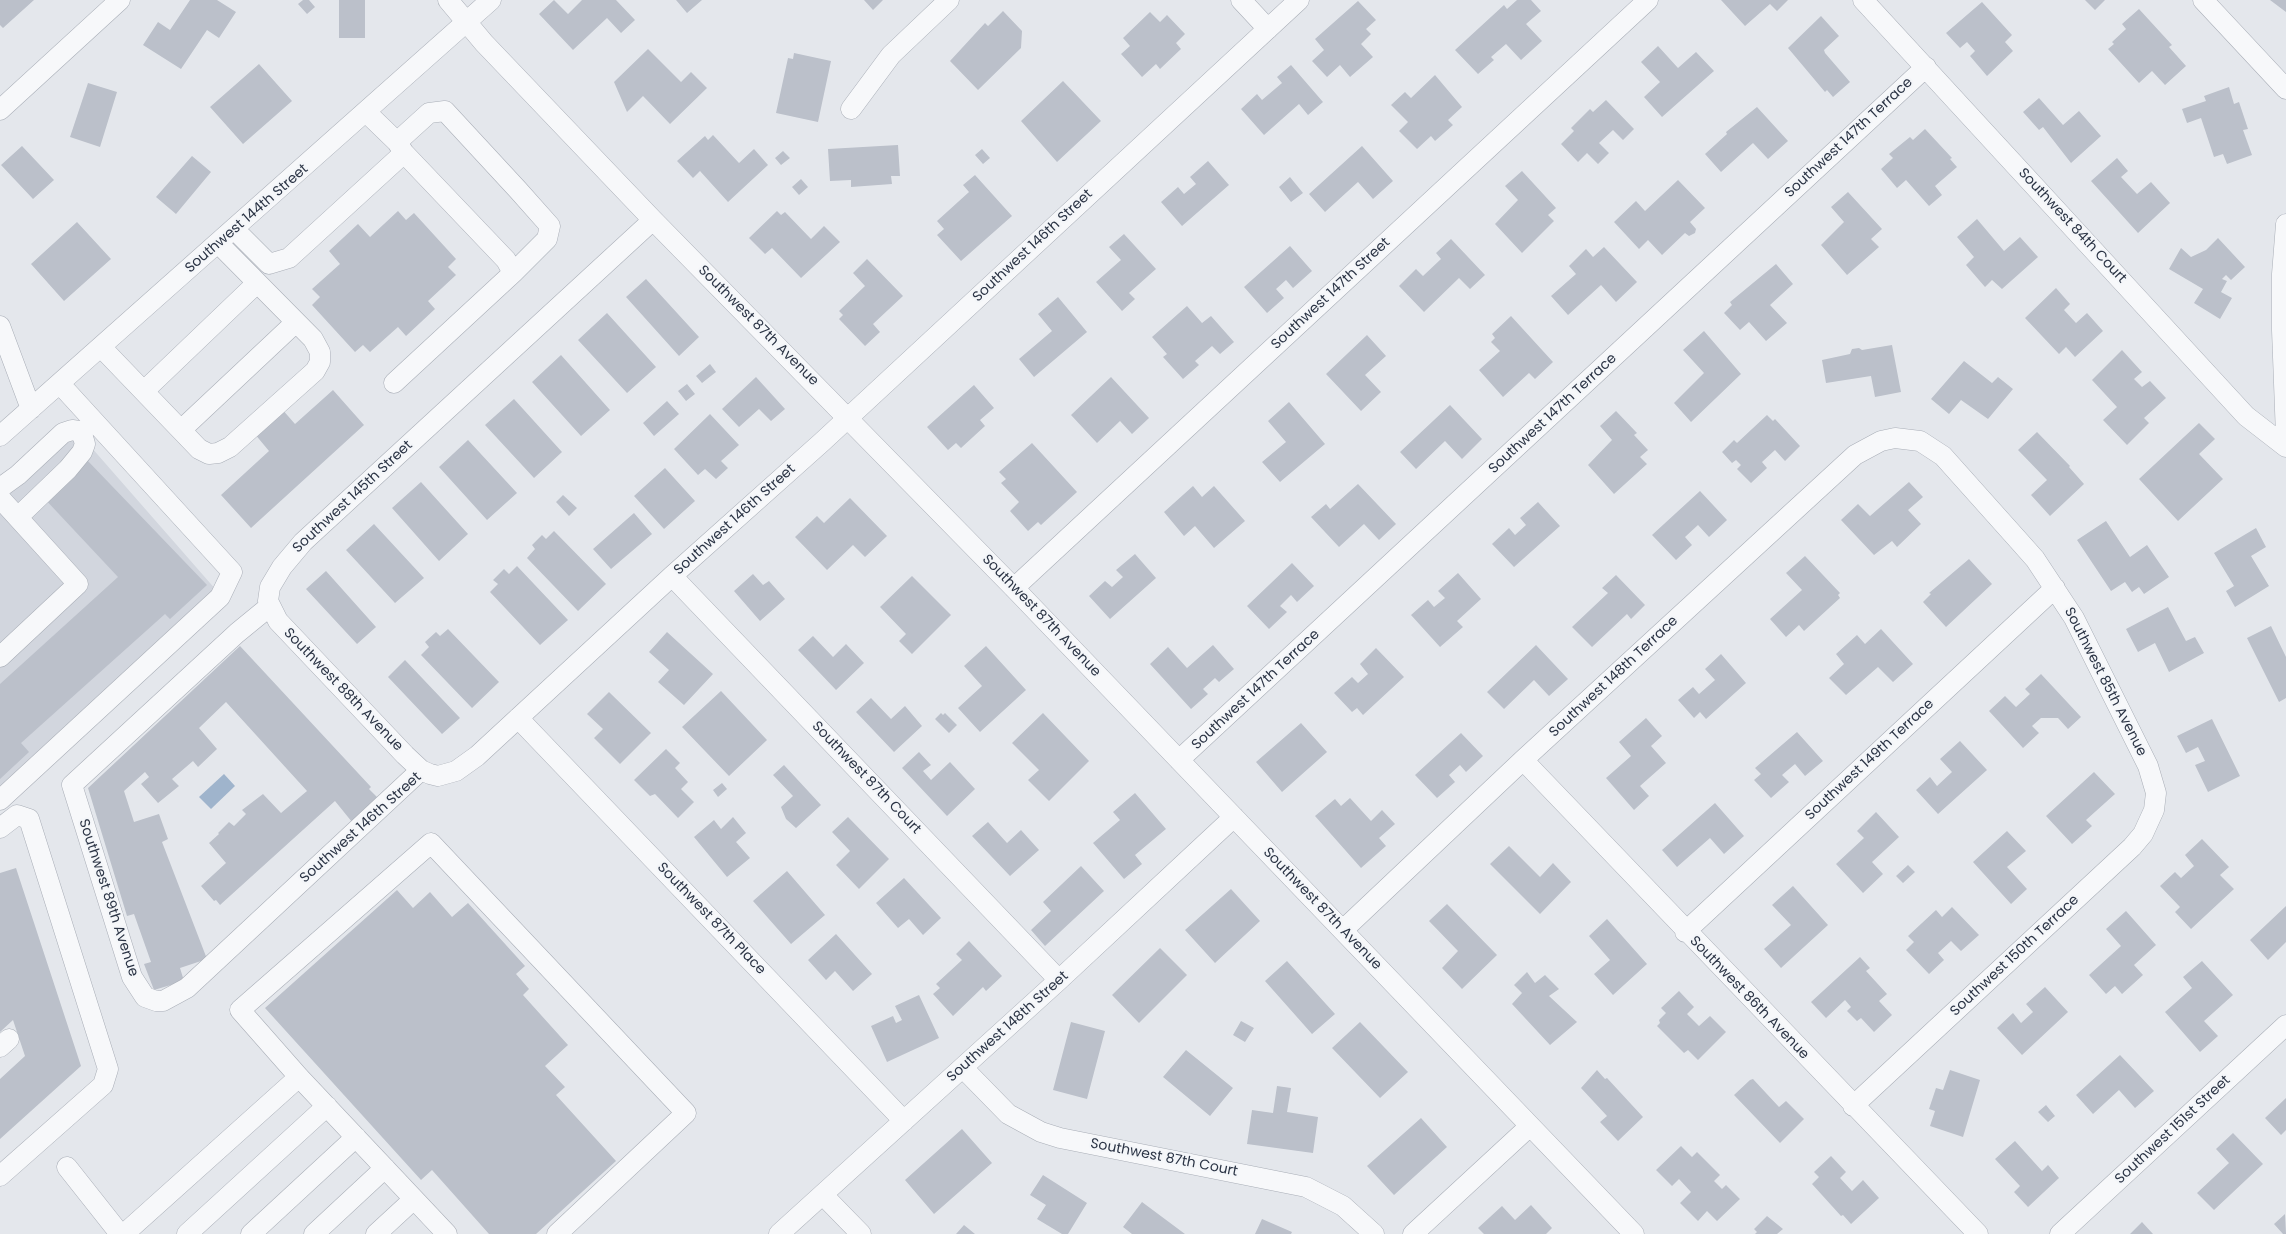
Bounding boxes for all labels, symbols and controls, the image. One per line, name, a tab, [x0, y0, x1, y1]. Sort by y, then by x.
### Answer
street label: Southwest 147th Terrace	[1782, 74, 1916, 202]
street label: Southwest 144th Street	[182, 161, 312, 277]
street label: Southwest 84th Court	[2014, 165, 2130, 287]
street label: Southwest 146th Street	[970, 186, 1096, 306]
street label: Southwest 147th Street	[1268, 235, 1394, 353]
street label: Southwest 87th Avenue	[694, 262, 822, 390]
street label: Southwest 147th Terrace	[1486, 350, 1620, 478]
street label: Southwest 145th Street	[290, 437, 416, 557]
street label: Southwest 146th Street	[671, 461, 799, 579]
street label: Southwest 87th Avenue	[978, 551, 1104, 681]
street label: Southwest 85th Avenue	[2060, 605, 2150, 759]
street label: Southwest 148th Terrace	[1546, 613, 1682, 741]
street label: Southwest 88th Avenue	[280, 625, 406, 755]
street label: Southwest 147th Terrace	[1189, 626, 1323, 754]
street label: Southwest 149th Terrace	[1802, 696, 1938, 824]
street label: Southwest 87th Court	[808, 718, 924, 838]
street label: Southwest 146th Street	[297, 769, 425, 887]
street label: Southwest 89th Avenue	[75, 817, 141, 979]
street label: Southwest 87th Avenue	[1259, 844, 1385, 974]
street label: Southwest 87th Place	[653, 860, 769, 978]
street label: Southwest 150th Terrace	[1947, 892, 2083, 1020]
street label: Southwest 86th Avenue	[1686, 933, 1812, 1063]
street label: Southwest 148th Street	[944, 968, 1072, 1086]
street label: Southwest 151st Street	[2112, 1072, 2234, 1188]
street label: Southwest 87th Court	[1089, 1135, 1239, 1181]

